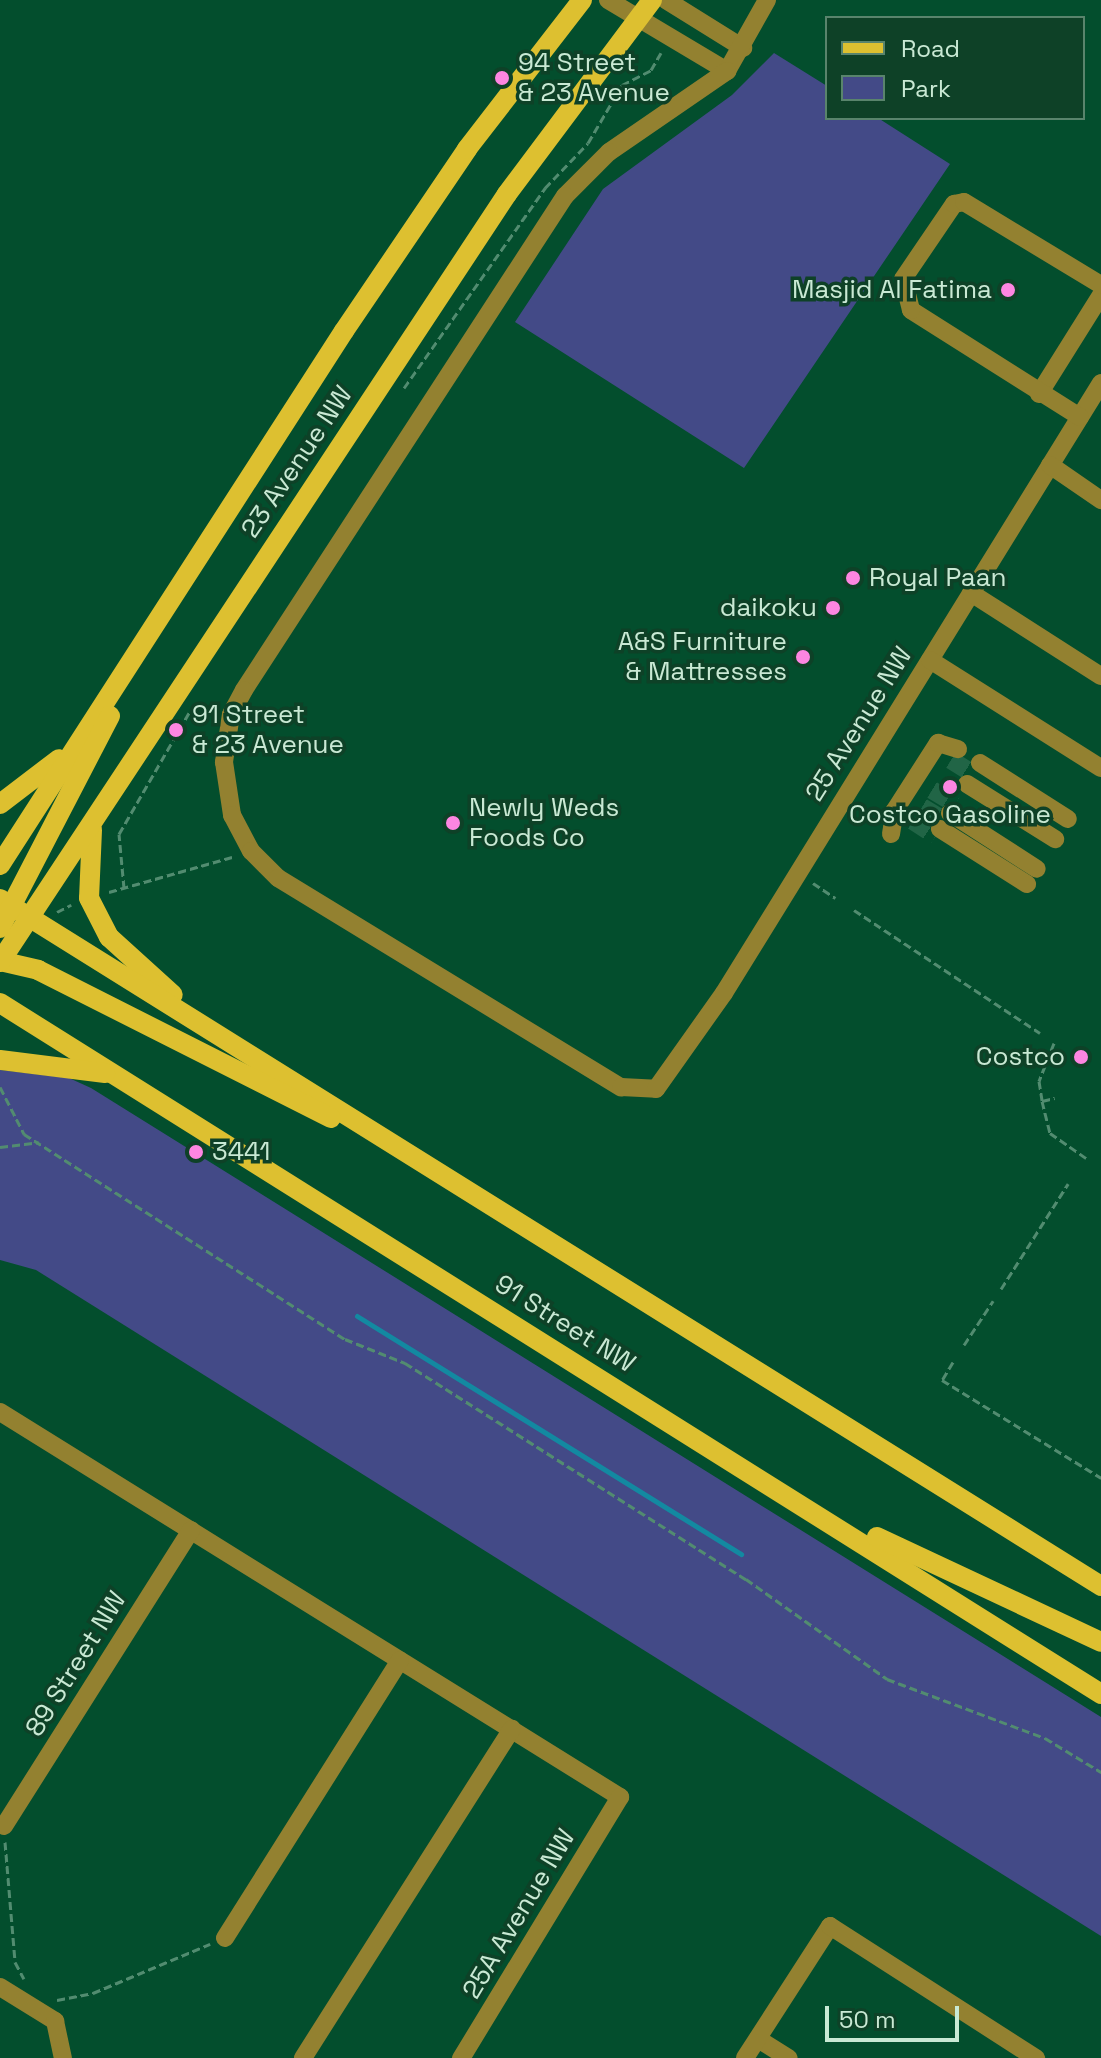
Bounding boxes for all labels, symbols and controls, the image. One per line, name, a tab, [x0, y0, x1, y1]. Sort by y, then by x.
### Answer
legend	[825, 16, 1085, 120]
text: Road	[901, 33, 960, 64]
place label: 94 Street & 23 Avenue	[518, 47, 670, 108]
marker: 94 Street & 23 Avenue	[493, 69, 511, 87]
text: Park	[901, 73, 951, 104]
place label: Masjid Al Fatima	[792, 274, 992, 306]
marker: Masjid Al Fatima	[999, 281, 1017, 299]
street label: 23 Avenue NW	[235, 380, 359, 544]
place label: Royal Paan	[869, 562, 1007, 594]
marker: Royal Paan	[844, 569, 862, 587]
place label: daikoku	[720, 592, 817, 624]
marker: daikoku	[824, 599, 842, 617]
place label: A&S Furniture & Mattresses	[618, 626, 787, 688]
street label: 25 Avenue NW	[799, 641, 919, 807]
marker: A&S Furniture & Mattresses	[794, 648, 812, 666]
place label: 91 Street & 23 Avenue	[192, 699, 344, 760]
marker: 91 Street & 23 Avenue	[167, 721, 185, 739]
marker: Costco Gasoline	[941, 778, 959, 796]
place label: Newly Weds Foods Co	[469, 792, 619, 854]
place label: Costco Gasoline	[849, 799, 1051, 831]
marker: Newly Weds Foods Co	[444, 814, 462, 832]
place label: Costco	[976, 1041, 1065, 1073]
marker: Costco	[1072, 1048, 1090, 1066]
place label: 3441	[212, 1136, 270, 1168]
marker: 3441	[187, 1143, 205, 1161]
street label: 91 Street NW	[489, 1268, 641, 1380]
street label: 89 Street NW	[19, 1586, 133, 1742]
street label: 25A Avenue NW	[456, 1823, 582, 2005]
scale bar	[829, 1990, 963, 2040]
text: 50 m	[839, 2004, 896, 2035]

